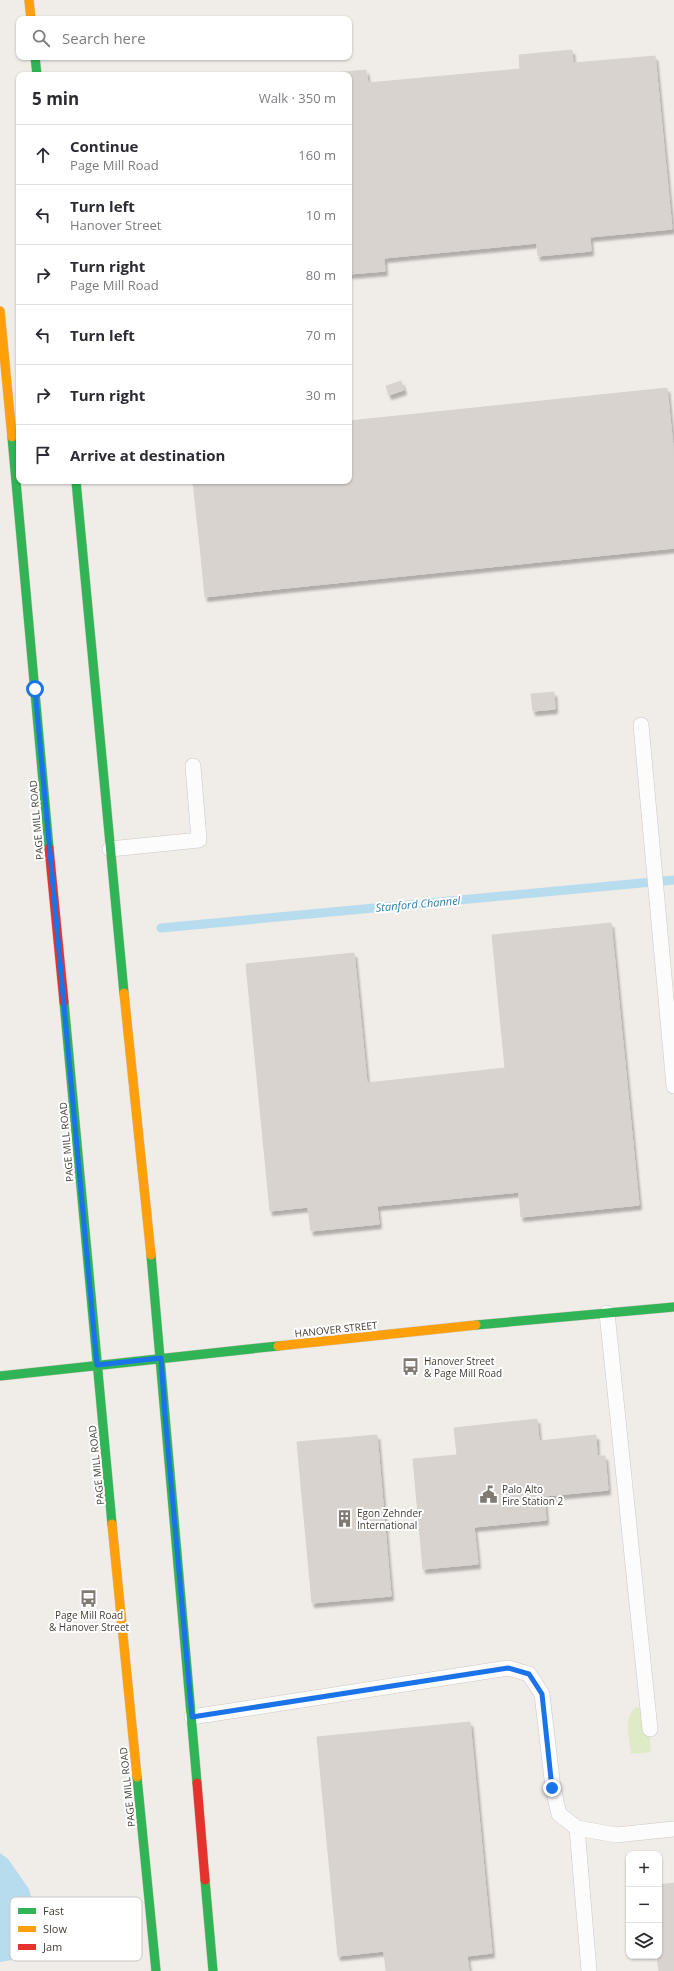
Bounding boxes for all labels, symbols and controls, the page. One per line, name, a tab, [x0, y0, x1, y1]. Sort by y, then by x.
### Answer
search box	[16, 16, 352, 60]
icon: search	[30, 27, 52, 49]
text: Search here	[62, 28, 146, 48]
text: 5 min	[32, 87, 79, 110]
text: Walk · 350 m	[259, 89, 336, 107]
text: Continue	[70, 136, 138, 156]
icon: ahead	[32, 144, 54, 166]
text: 160 m	[298, 146, 336, 164]
text: Page Mill Road	[70, 156, 159, 174]
text: Turn left	[70, 196, 135, 216]
icon: left	[32, 204, 54, 226]
text: 10 m	[306, 206, 336, 224]
text: Hanover Street	[70, 216, 161, 234]
text: Turn right	[70, 256, 145, 276]
icon: right	[32, 264, 54, 286]
text: 80 m	[306, 266, 336, 284]
text: Page Mill Road	[70, 276, 159, 294]
icon: left	[32, 324, 54, 346]
text: Turn left	[70, 325, 135, 345]
text: 70 m	[306, 326, 336, 344]
icon: right	[32, 384, 54, 406]
text: Turn right	[70, 385, 145, 405]
text: 30 m	[306, 386, 336, 404]
icon: arrive	[32, 444, 54, 466]
text: Arrive at destination	[70, 445, 225, 465]
route start	[26, 680, 44, 698]
street label: PAGE MILL ROAD	[26, 779, 46, 861]
water label: Stanford Channel	[375, 892, 461, 915]
street label: PAGE MILL ROAD	[56, 1101, 76, 1183]
street label: HANOVER STREET	[294, 1318, 379, 1340]
place label: Hanover Street & Page Mill Road	[424, 1354, 502, 1380]
bus stop icon: Hanover Street & Page Mill Road	[401, 1357, 421, 1377]
street label: PAGE MILL ROAD	[85, 1424, 107, 1506]
place label: Palo Alto Fire Station 2	[502, 1482, 563, 1508]
public building icon: Palo Alto Fire Station 2	[479, 1485, 499, 1505]
place label: Egon Zehnder International	[357, 1506, 422, 1532]
building icon: Egon Zehnder International	[334, 1509, 354, 1529]
bus stop icon: Page Mill Road & Hanover Street	[79, 1588, 99, 1608]
place label: Page Mill Road & Hanover Street	[49, 1608, 130, 1634]
street label: PAGE MILL ROAD	[116, 1746, 138, 1828]
route end	[543, 1779, 561, 1797]
map controls	[626, 1851, 662, 1959]
button: +	[626, 1851, 662, 1887]
button: −	[626, 1887, 662, 1923]
legend	[10, 1897, 142, 1961]
text: Fast	[43, 1903, 64, 1918]
text: Slow	[43, 1921, 67, 1936]
button: layers	[626, 1923, 662, 1959]
text: Jam	[42, 1939, 62, 1954]

